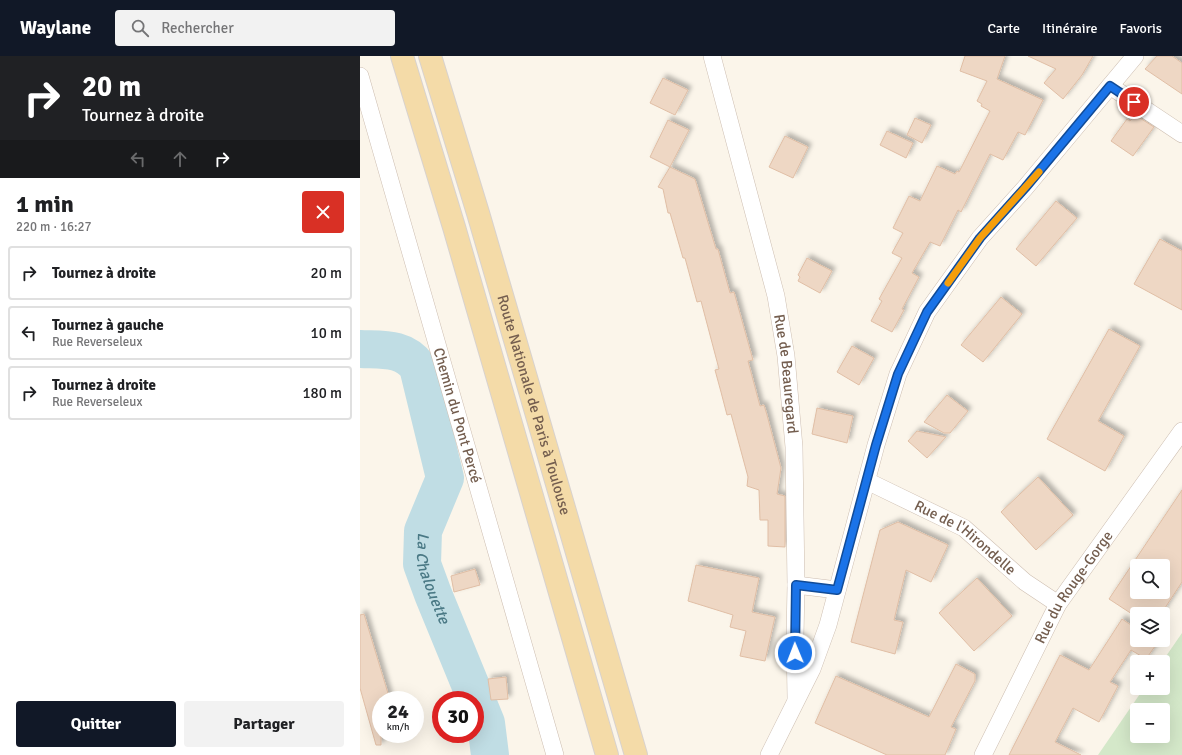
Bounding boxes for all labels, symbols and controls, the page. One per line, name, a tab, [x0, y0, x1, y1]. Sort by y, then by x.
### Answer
search box	[115, 10, 395, 46]
text: Waylane	[20, 16, 91, 40]
icon: search	[129, 17, 151, 39]
text: Rechercher	[161, 19, 234, 37]
text: Carte	[987, 20, 1020, 37]
text: Itinéraire	[1042, 20, 1098, 37]
text: Favoris	[1120, 20, 1162, 37]
text: 20 m	[82, 70, 141, 104]
icon: right	[16, 72, 68, 124]
pin	[1117, 85, 1151, 119]
icon: arrive	[1123, 91, 1145, 113]
text: Tournez à droite	[82, 104, 204, 126]
icon: left	[127, 148, 149, 170]
icon: ahead	[169, 148, 191, 170]
icon: right	[211, 148, 233, 170]
text: 1 min	[16, 189, 74, 219]
button: close	[302, 191, 344, 233]
text: 220 m · 16:27	[16, 219, 92, 235]
icon: right	[18, 262, 40, 284]
text: Tournez à droite	[52, 264, 156, 282]
text: 20 m	[311, 264, 342, 282]
street label: Route Nationale de Paris à Toulouse	[493, 293, 575, 517]
street label: Rue de Beauregard	[770, 313, 802, 435]
text: Tournez à gauche	[52, 316, 164, 334]
icon: left	[18, 322, 40, 344]
text: 10 m	[311, 324, 342, 342]
text: Rue Reverseleux	[52, 334, 142, 350]
street label: Chemin du Pont Percé	[429, 346, 485, 485]
text: Tournez à droite	[52, 376, 156, 394]
icon: right	[18, 382, 40, 404]
text: 180 m	[302, 384, 342, 402]
text: Rue Reverseleux	[52, 394, 142, 410]
street label: Rue de l'Hirondelle	[911, 496, 1020, 579]
street label: Rue du Rouge-Gorge	[1031, 527, 1117, 647]
water label: La Chalouette	[412, 532, 455, 628]
map controls	[1130, 559, 1170, 743]
button: search	[1130, 559, 1170, 599]
button: layers	[1130, 607, 1170, 647]
position arrow	[774, 632, 816, 674]
button: +	[1130, 655, 1170, 695]
speed limit sign: 30	[432, 691, 484, 743]
text: 24	[387, 699, 409, 724]
button: Quitter	[16, 701, 176, 747]
button: Partager	[184, 701, 344, 747]
button: −	[1130, 703, 1170, 743]
text: km/h	[387, 721, 409, 733]

